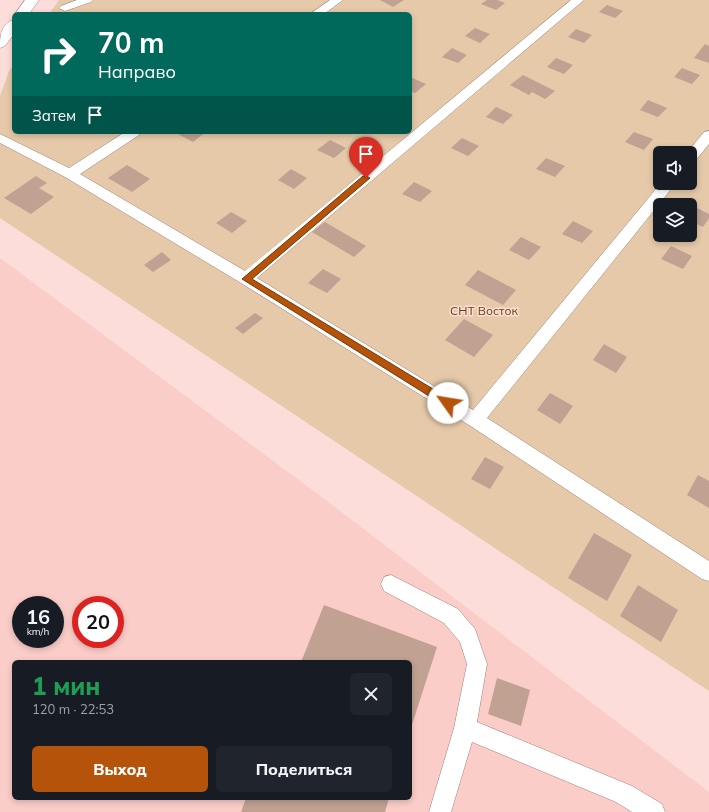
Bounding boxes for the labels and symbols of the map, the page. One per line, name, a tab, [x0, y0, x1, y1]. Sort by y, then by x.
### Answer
pin	[349, 137, 383, 178]
park label: СНТ Восток	[450, 303, 518, 318]
position arrow	[427, 382, 469, 424]
speed limit sign: 20	[72, 596, 124, 648]

